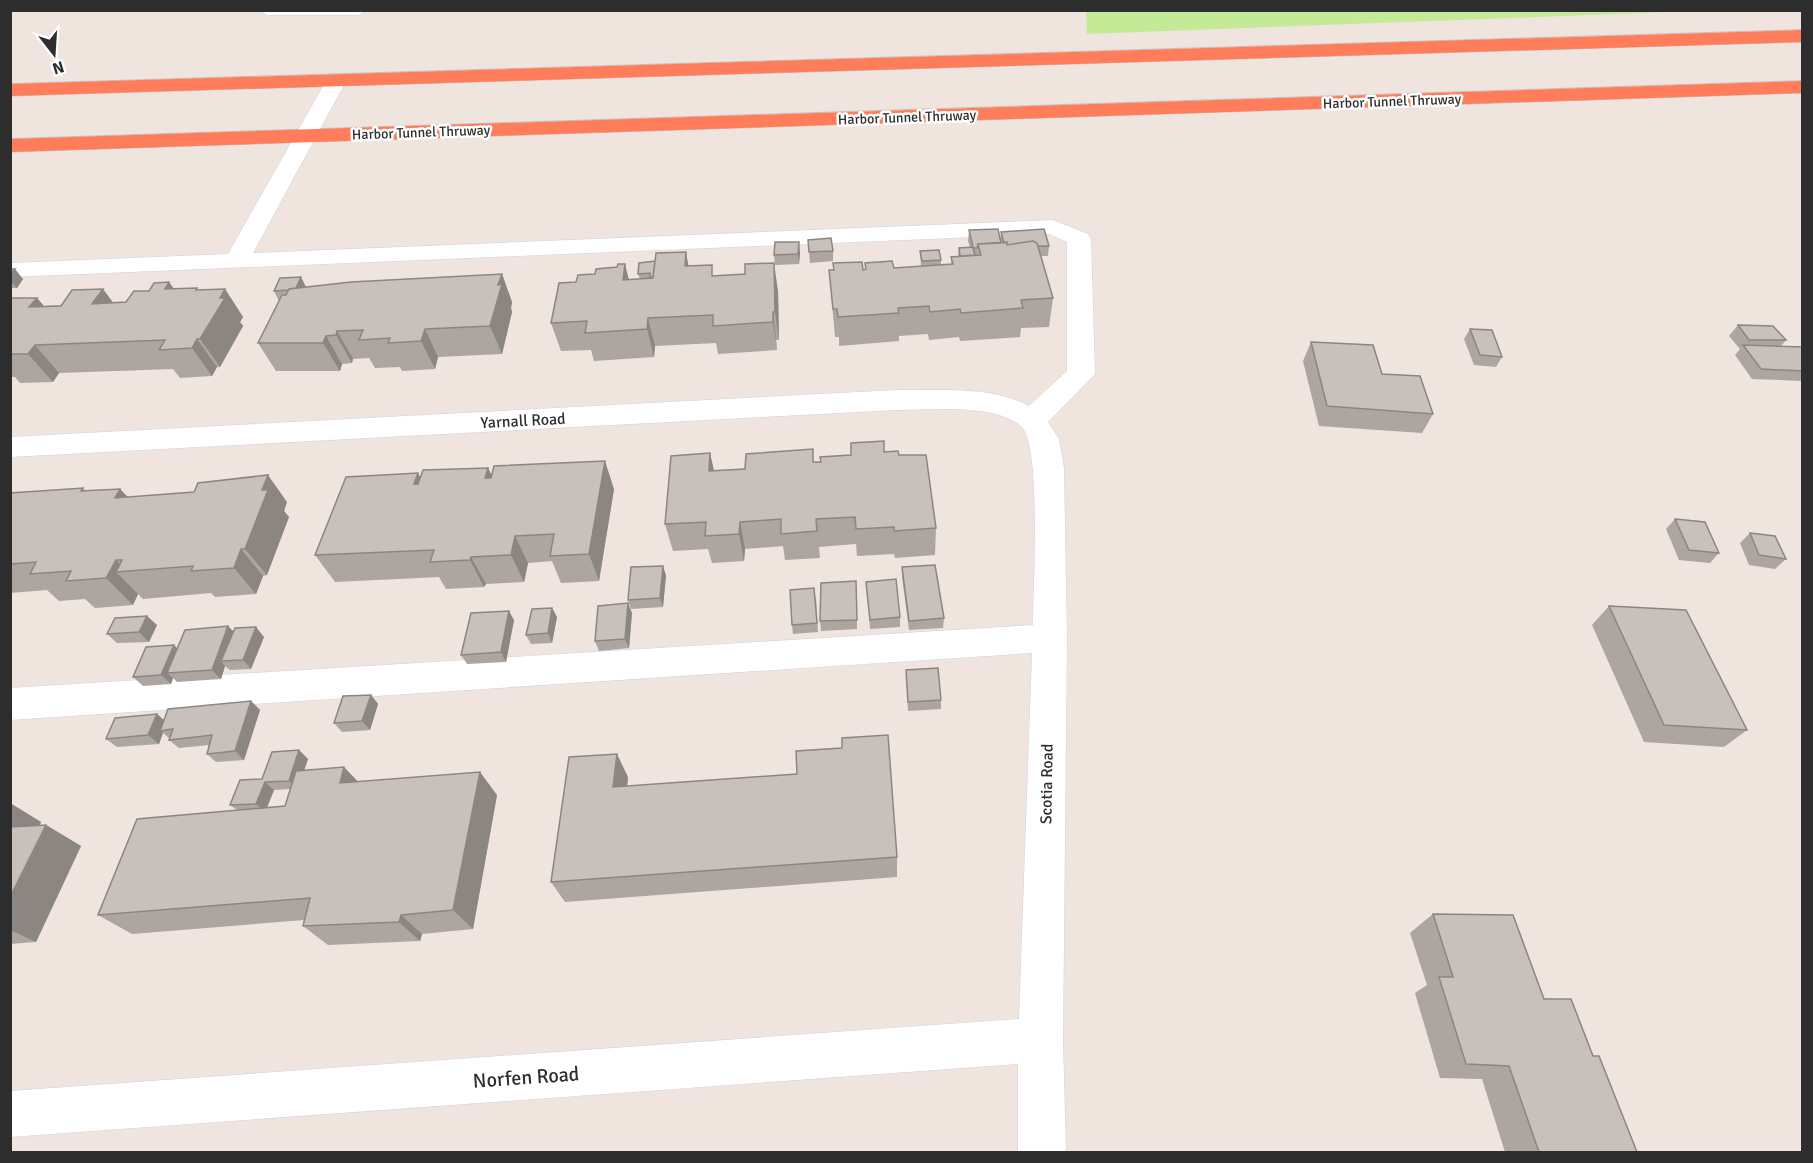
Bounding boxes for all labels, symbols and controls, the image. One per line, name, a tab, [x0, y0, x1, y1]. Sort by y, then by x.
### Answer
north arrow	[24, 24, 84, 84]
text: N	[50, 56, 66, 79]
street label: Harbor Tunnel Thruway	[1323, 91, 1462, 112]
street label: Harbor Tunnel Thruway	[838, 107, 977, 128]
street label: Harbor Tunnel Thruway	[352, 122, 491, 143]
street label: Yarnall Road	[480, 409, 566, 433]
street label: Scotia Road	[1036, 744, 1058, 824]
street label: Norfen Road	[472, 1061, 580, 1094]

